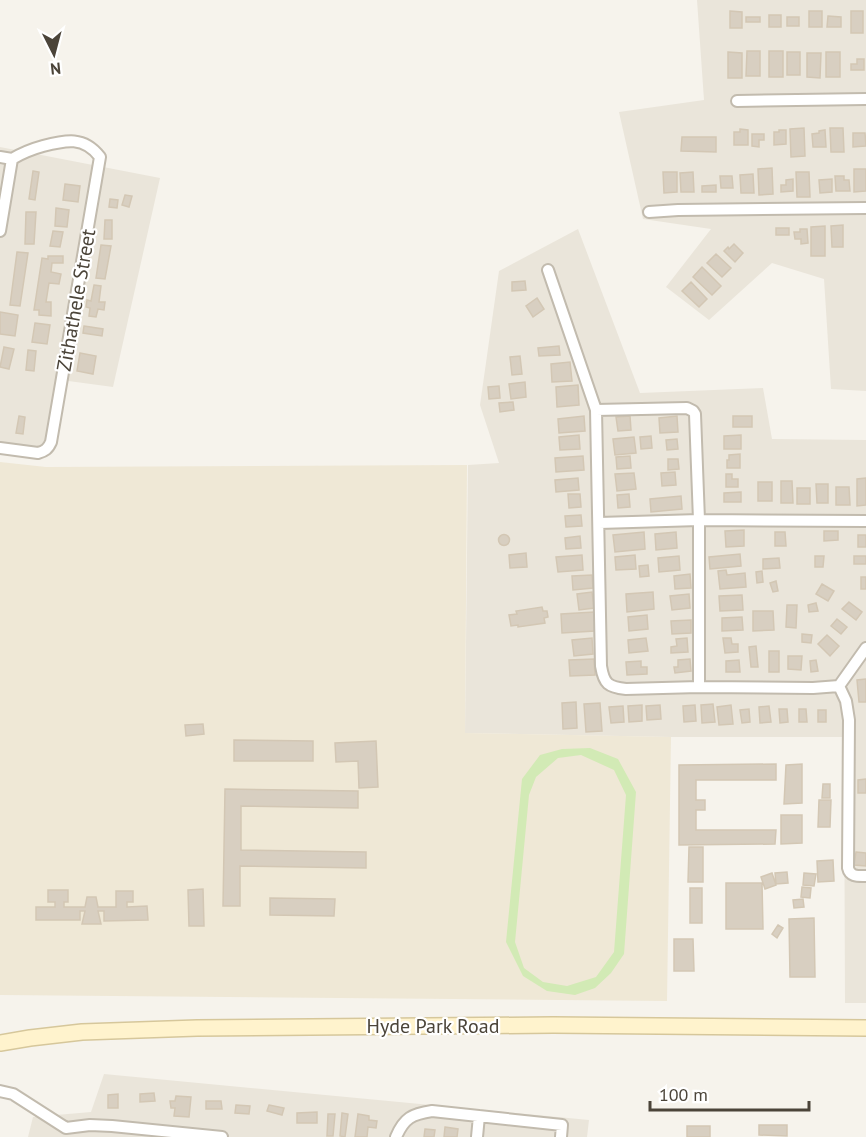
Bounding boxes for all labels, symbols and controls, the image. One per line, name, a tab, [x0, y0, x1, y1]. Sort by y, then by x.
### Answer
north arrow	[24, 24, 84, 84]
text: N	[49, 58, 62, 79]
street label: Zithathele Street	[51, 227, 101, 373]
street label: Hyde Park Road	[367, 1013, 499, 1039]
scale bar	[650, 1074, 809, 1112]
text: 100 m	[659, 1083, 708, 1106]

